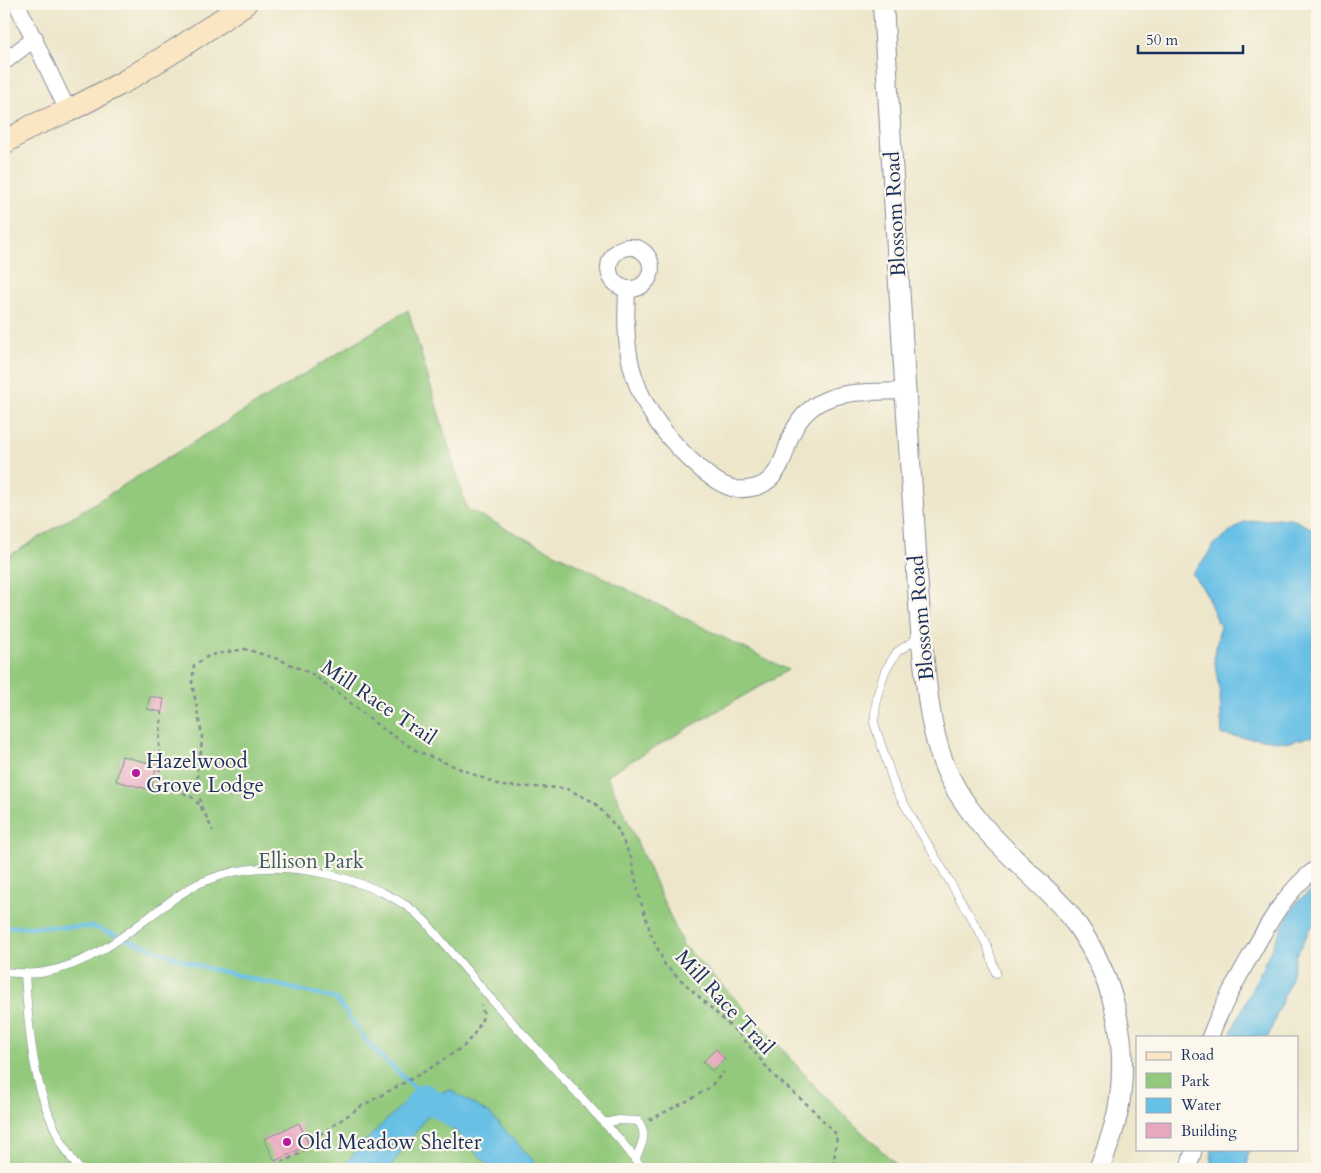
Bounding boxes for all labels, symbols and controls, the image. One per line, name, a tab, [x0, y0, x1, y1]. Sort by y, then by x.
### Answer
scale bar	[1138, 22, 1244, 54]
text: 50 m	[1146, 30, 1178, 50]
street label: Blossom Road	[878, 150, 913, 278]
street label: Blossom Road	[902, 554, 941, 682]
street label: Mill Race Trail	[315, 653, 442, 752]
place label: Hazelwood Grove Lodge	[146, 747, 264, 800]
marker: Hazelwood Grove Lodge	[130, 767, 142, 779]
park label: Ellison Park	[258, 847, 365, 876]
street label: Mill Race Trail	[668, 944, 781, 1061]
legend	[1136, 1036, 1298, 1150]
text: Road	[1181, 1045, 1214, 1065]
text: Park	[1181, 1071, 1210, 1091]
text: Water	[1180, 1095, 1222, 1115]
text: Building	[1181, 1121, 1237, 1141]
place label: Old Meadow Shelter	[297, 1128, 482, 1157]
marker: Old Meadow Shelter	[281, 1136, 293, 1148]

